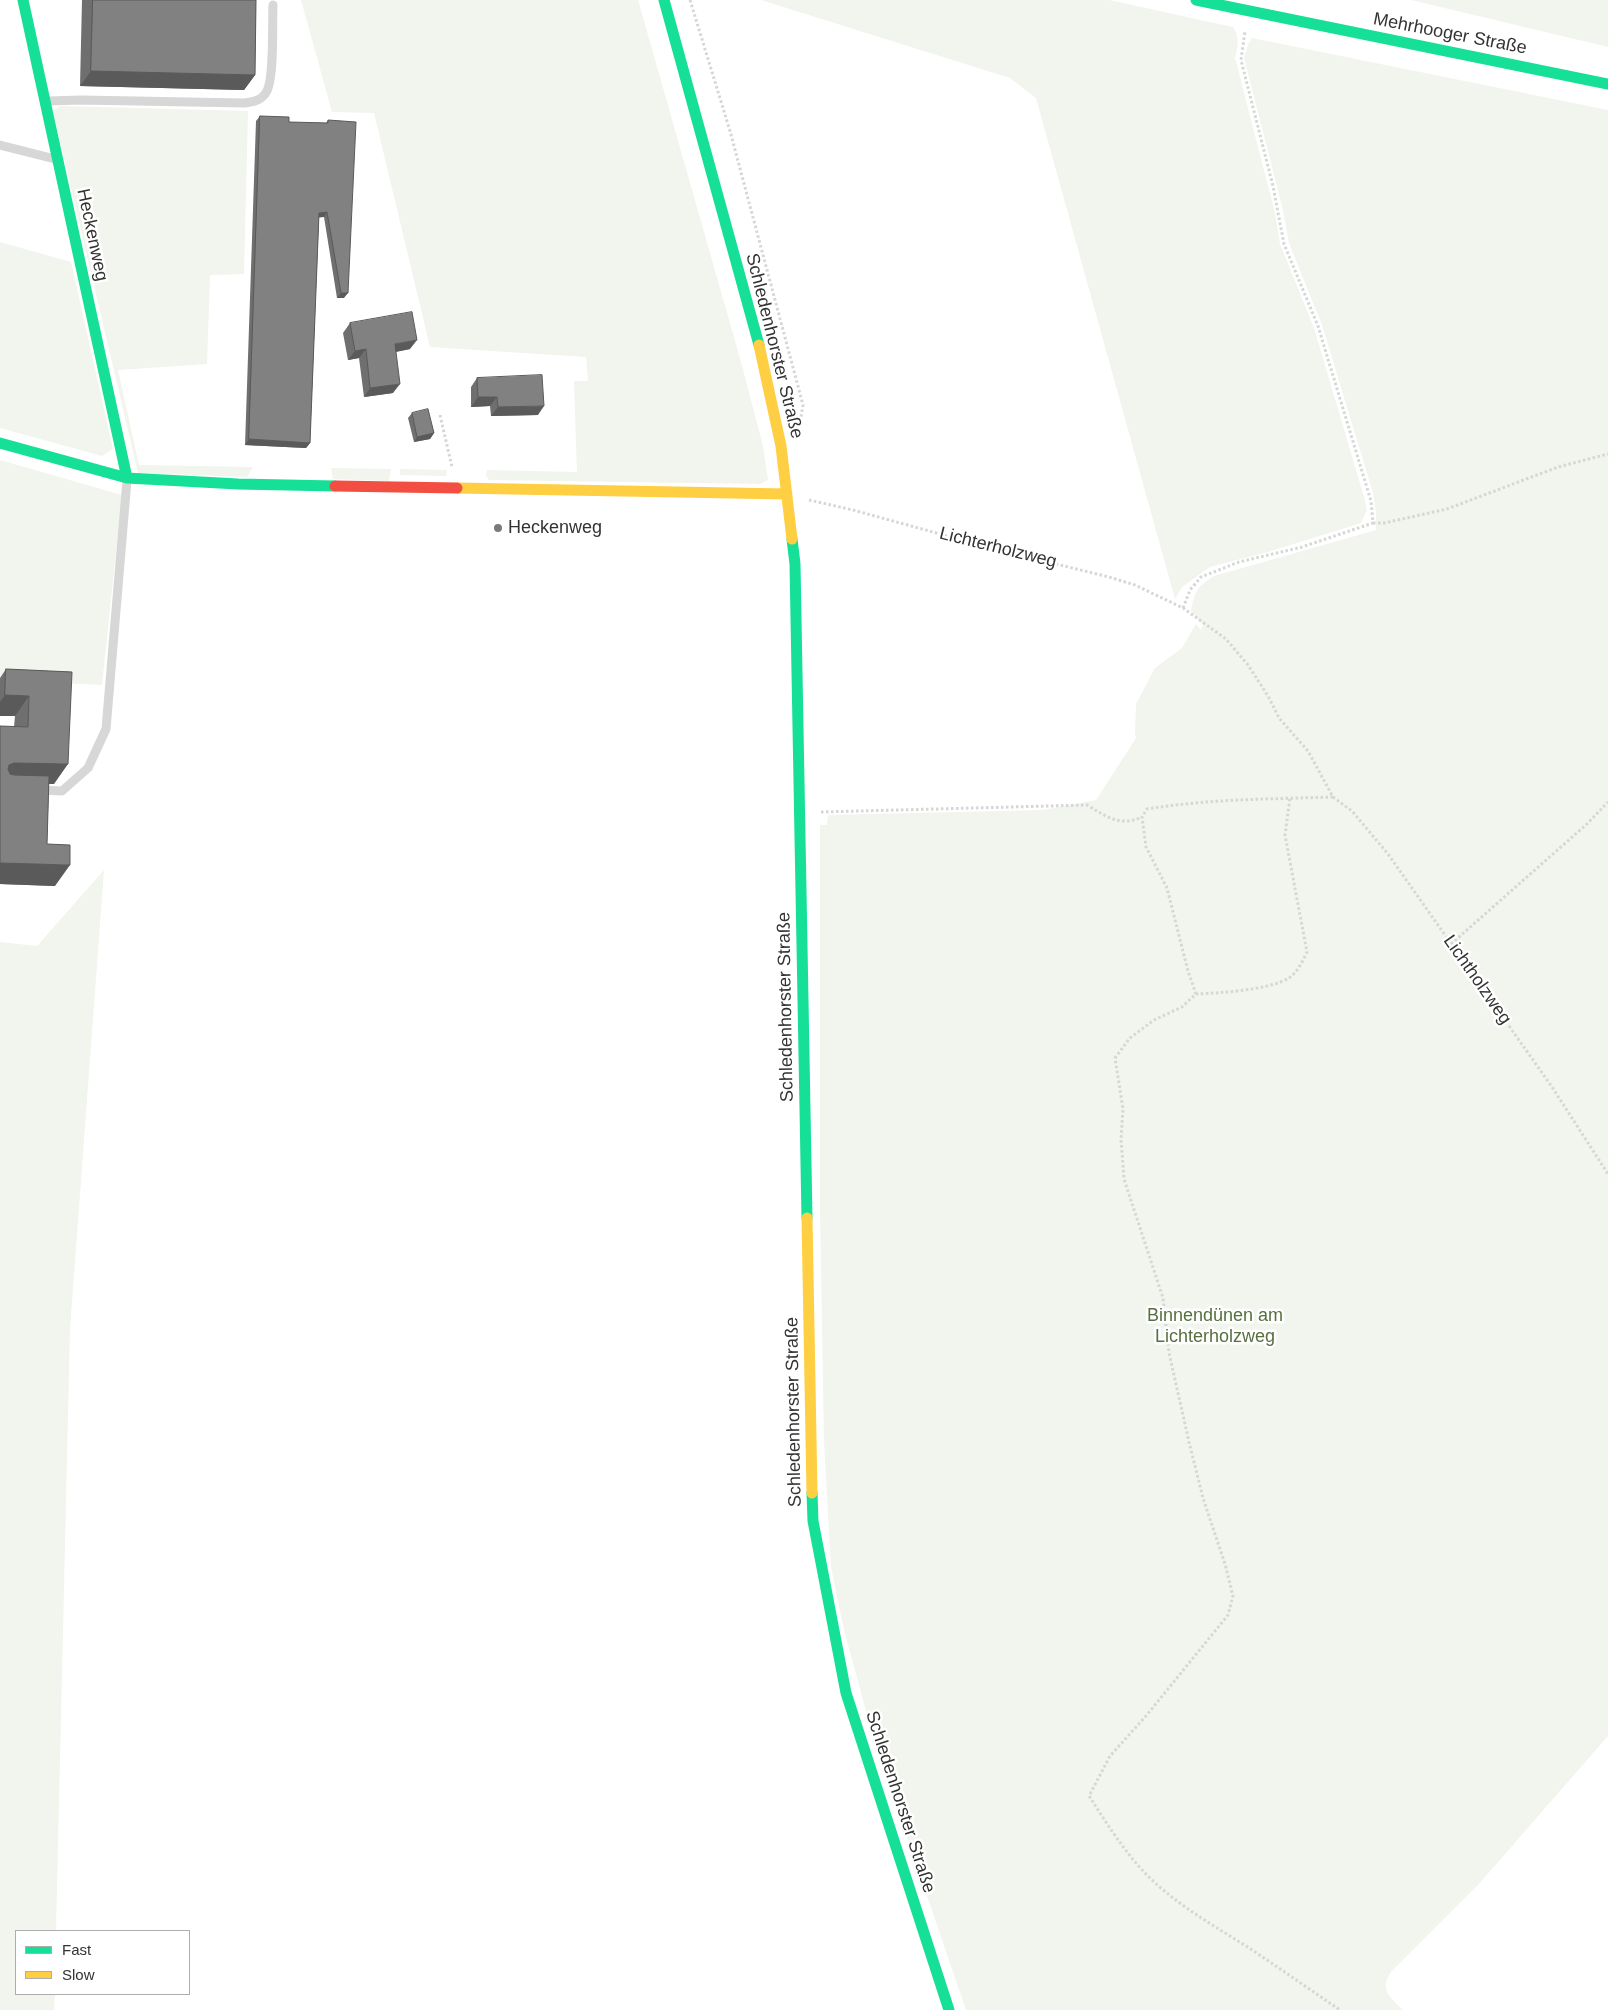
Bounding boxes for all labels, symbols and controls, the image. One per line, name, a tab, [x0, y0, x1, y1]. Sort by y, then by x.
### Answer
street label: Mehrhooger Straße	[1371, 9, 1529, 59]
street label: Heckenweg	[72, 187, 112, 283]
street label: Schledenhorster Straße	[741, 251, 807, 441]
place label: Heckenweg	[508, 517, 602, 539]
marker: Heckenweg	[492, 522, 504, 534]
street label: Lichterholzweg	[937, 523, 1059, 573]
street label: Schledenhorster Straße	[774, 912, 798, 1102]
street label: Lichtholzweg	[1438, 931, 1516, 1029]
park label: Binnendünen am Lichterholzweg	[1147, 1305, 1283, 1348]
street label: Schledenhorster Straße	[782, 1317, 806, 1507]
street label: Schledenhorster Straße	[860, 1708, 940, 1896]
legend	[15, 1930, 190, 1995]
text: Fast	[62, 1941, 91, 1958]
text: Slow	[62, 1966, 95, 1983]

